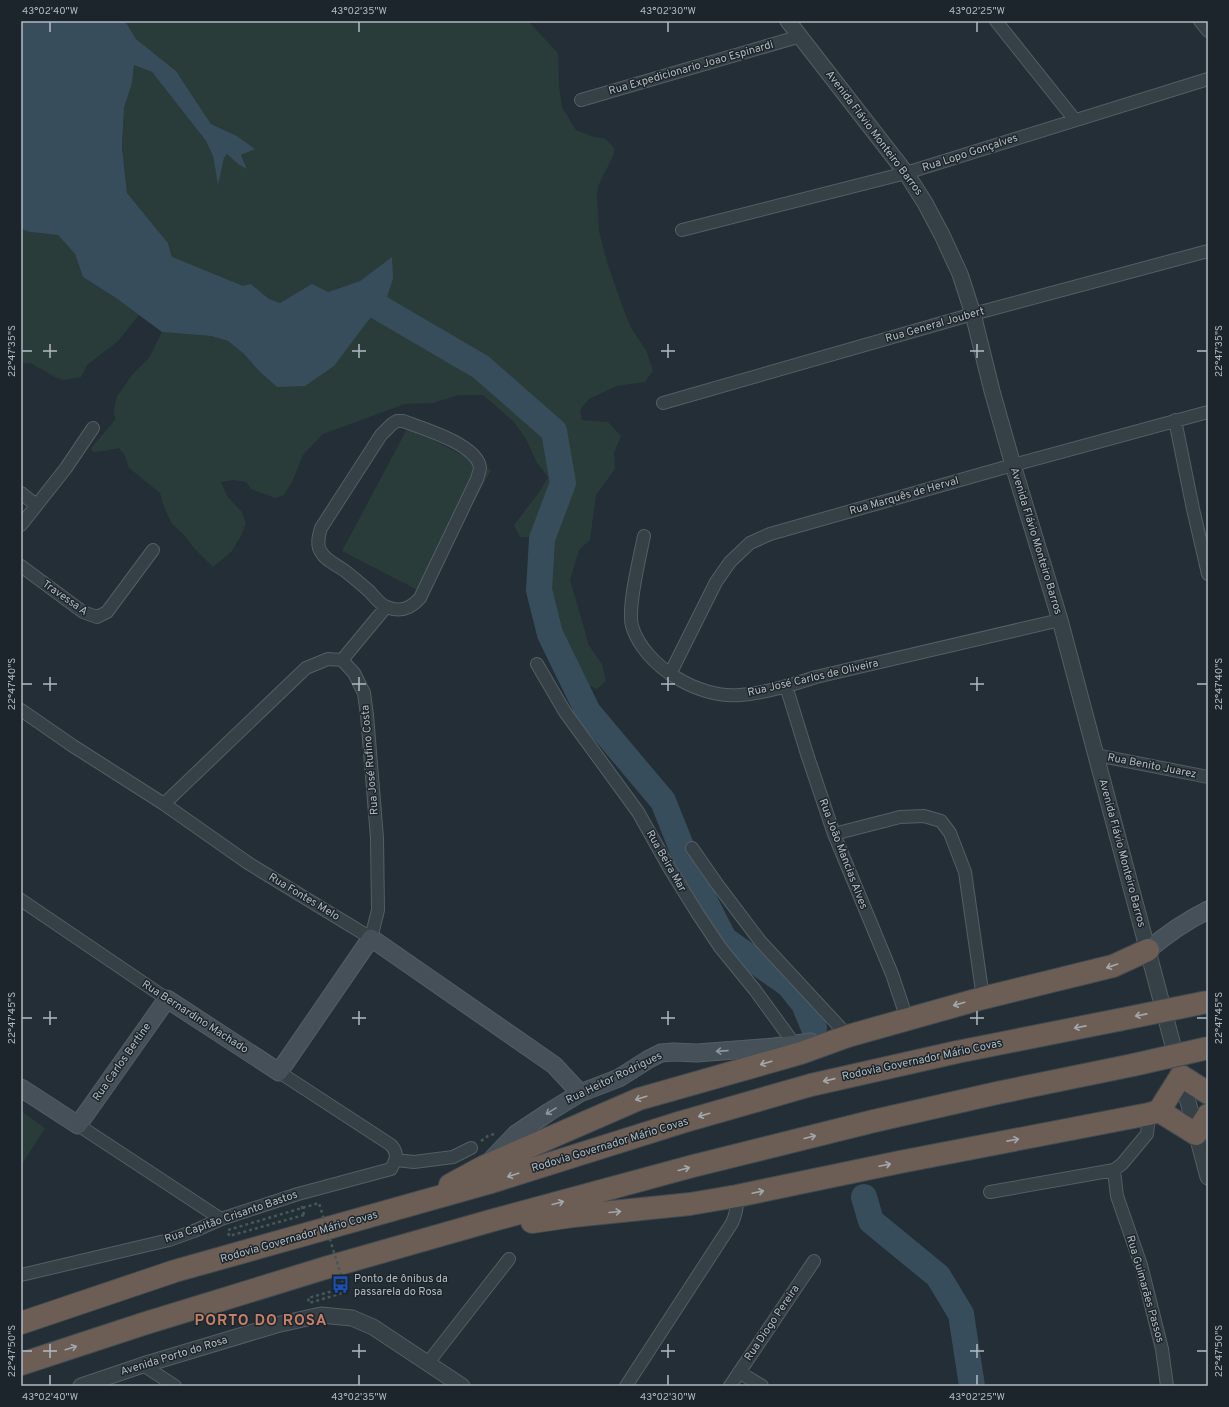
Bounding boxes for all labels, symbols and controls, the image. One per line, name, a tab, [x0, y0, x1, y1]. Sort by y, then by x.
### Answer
text: 43°02'40"W	[22, 5, 78, 18]
text: 43°02'35"W	[331, 5, 387, 18]
text: 43°02'30"W	[640, 5, 696, 18]
text: 43°02'25"W	[949, 5, 1005, 18]
street label: Rua Expedicionario Joao Espinardi	[607, 38, 775, 98]
street label: Avenida Flávio Monteiro Barros	[822, 68, 926, 198]
street label: Rua Lopo Gonçalves	[920, 131, 1020, 175]
street label: Rua General Joubert	[884, 304, 986, 346]
text: 22°47'35"S	[6, 325, 19, 377]
text: 22°47'35"S	[1213, 325, 1226, 377]
street label: Avenida Flávio Monteiro Barros	[1007, 466, 1065, 616]
street label: Rua Marquês de Herval	[848, 474, 960, 518]
street label: Travessa A	[40, 577, 90, 619]
street label: Rua José Carlos de Oliveira	[746, 656, 880, 700]
text: 22°47'40"S	[6, 658, 19, 710]
text: 22°47'40"S	[1213, 658, 1226, 710]
street label: Rua José Rufino Costa	[358, 704, 382, 816]
street label: Rua Benito Juarez	[1106, 750, 1198, 782]
street label: Avenida Flávio Monteiro Barros	[1095, 777, 1149, 929]
street label: Rua João Mancias Alves	[815, 797, 871, 911]
street label: Rua Beira Mar	[643, 828, 690, 895]
street label: Rua Fontes Melo	[266, 870, 342, 924]
one-way arrow	[1107, 962, 1119, 970]
street label: Rua Bernardino Machado	[139, 977, 251, 1057]
text: 22°47'45"S	[6, 992, 19, 1044]
text: 22°47'45"S	[1213, 992, 1226, 1044]
one-way arrow	[953, 1001, 966, 1008]
one-way arrow	[1135, 1011, 1148, 1019]
street label: Rua Carlos Bertine	[90, 1020, 154, 1104]
one-way arrow	[1074, 1024, 1087, 1032]
street label: Rodovia Governador Mário Covas	[841, 1036, 1003, 1084]
one-way arrow	[716, 1048, 729, 1055]
street label: Rua Heitor Rodrigues	[564, 1049, 664, 1107]
one-way arrow	[760, 1060, 773, 1067]
one-way arrow	[823, 1077, 836, 1085]
one-way arrow	[635, 1095, 647, 1103]
one-way arrow	[545, 1107, 557, 1115]
one-way arrow	[698, 1112, 711, 1119]
street label: Rodovia Governador Mário Covas	[530, 1114, 690, 1176]
one-way arrow	[803, 1133, 816, 1141]
one-way arrow	[1006, 1136, 1019, 1144]
one-way arrow	[878, 1161, 891, 1169]
one-way arrow	[677, 1165, 690, 1172]
one-way arrow	[507, 1172, 520, 1179]
one-way arrow	[751, 1187, 764, 1195]
street label: Rua Capitão Crisanto Bastos	[163, 1188, 299, 1246]
one-way arrow	[551, 1198, 564, 1206]
street label: Rodovia Governador Mário Covas	[219, 1208, 379, 1266]
one-way arrow	[608, 1208, 621, 1216]
street label: Rua Guimarães Passos	[1123, 1234, 1167, 1344]
place label: Ponto de ônibus da passarela do Rosa	[354, 1272, 448, 1299]
bus stop icon: Ponto de ônibus da passarela do Rosa	[331, 1275, 351, 1295]
street label: Rua Diogo Pereira	[741, 1282, 803, 1364]
district label: PORTO DO ROSA	[195, 1312, 327, 1331]
text: 22°47'50"S	[6, 1325, 19, 1377]
text: 22°47'50"S	[1213, 1325, 1226, 1377]
street label: Avenida Porto do Rosa	[119, 1333, 229, 1379]
one-way arrow	[65, 1344, 78, 1351]
text: 43°02'40"W	[22, 1391, 78, 1404]
text: 43°02'35"W	[331, 1391, 387, 1404]
text: 43°02'30"W	[640, 1391, 696, 1404]
text: 43°02'25"W	[949, 1391, 1005, 1404]

